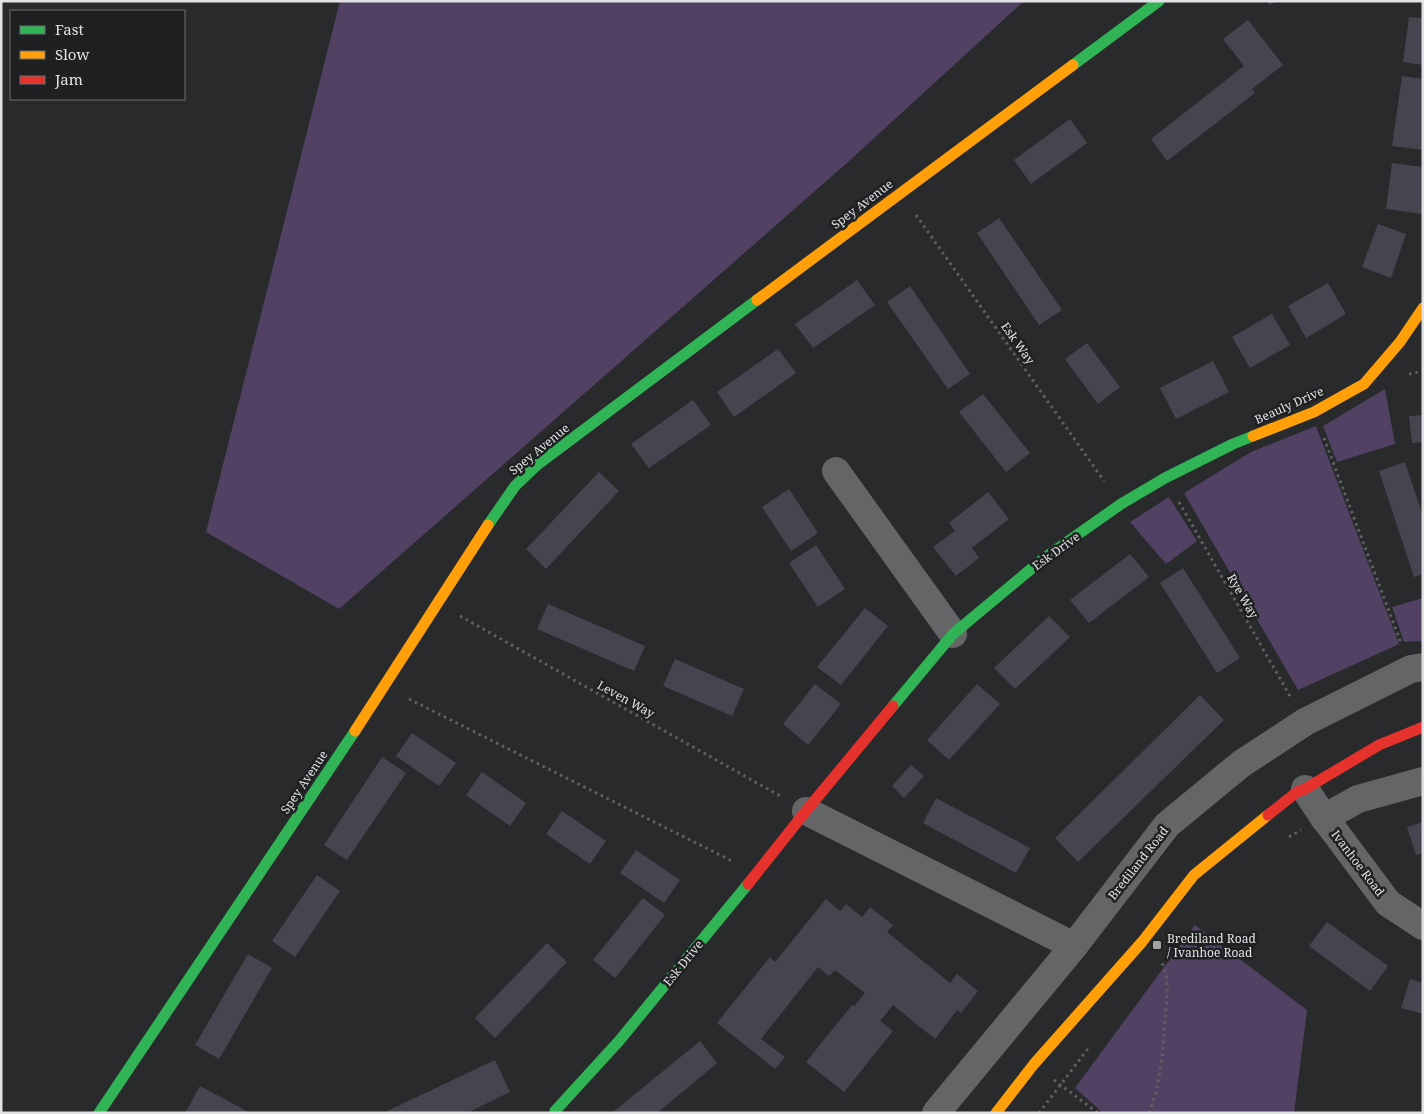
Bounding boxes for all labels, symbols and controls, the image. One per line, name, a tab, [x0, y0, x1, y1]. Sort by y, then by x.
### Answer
legend	[10, 10, 185, 100]
text: Fast	[55, 19, 84, 39]
text: Slow	[55, 44, 89, 64]
text: Jam	[54, 69, 83, 89]
street label: Spey Avenue	[828, 175, 896, 233]
street label: Esk Way	[997, 318, 1039, 368]
street label: Beauly Drive	[1252, 382, 1326, 428]
street label: Spey Avenue	[505, 419, 573, 479]
street label: Esk Drive	[1029, 528, 1083, 574]
street label: Rye Way	[1223, 571, 1263, 622]
street label: Leven Way	[594, 676, 658, 722]
street label: Spey Avenue	[277, 747, 331, 817]
street label: Brediland Road	[1104, 822, 1172, 903]
street label: Ivanhoe Road	[1327, 826, 1389, 900]
place label: Brediland Road / Ivanhoe Road	[1167, 930, 1256, 961]
street label: Esk Drive	[659, 936, 707, 990]
marker: Brediland Road / Ivanhoe Road	[1151, 939, 1163, 951]

